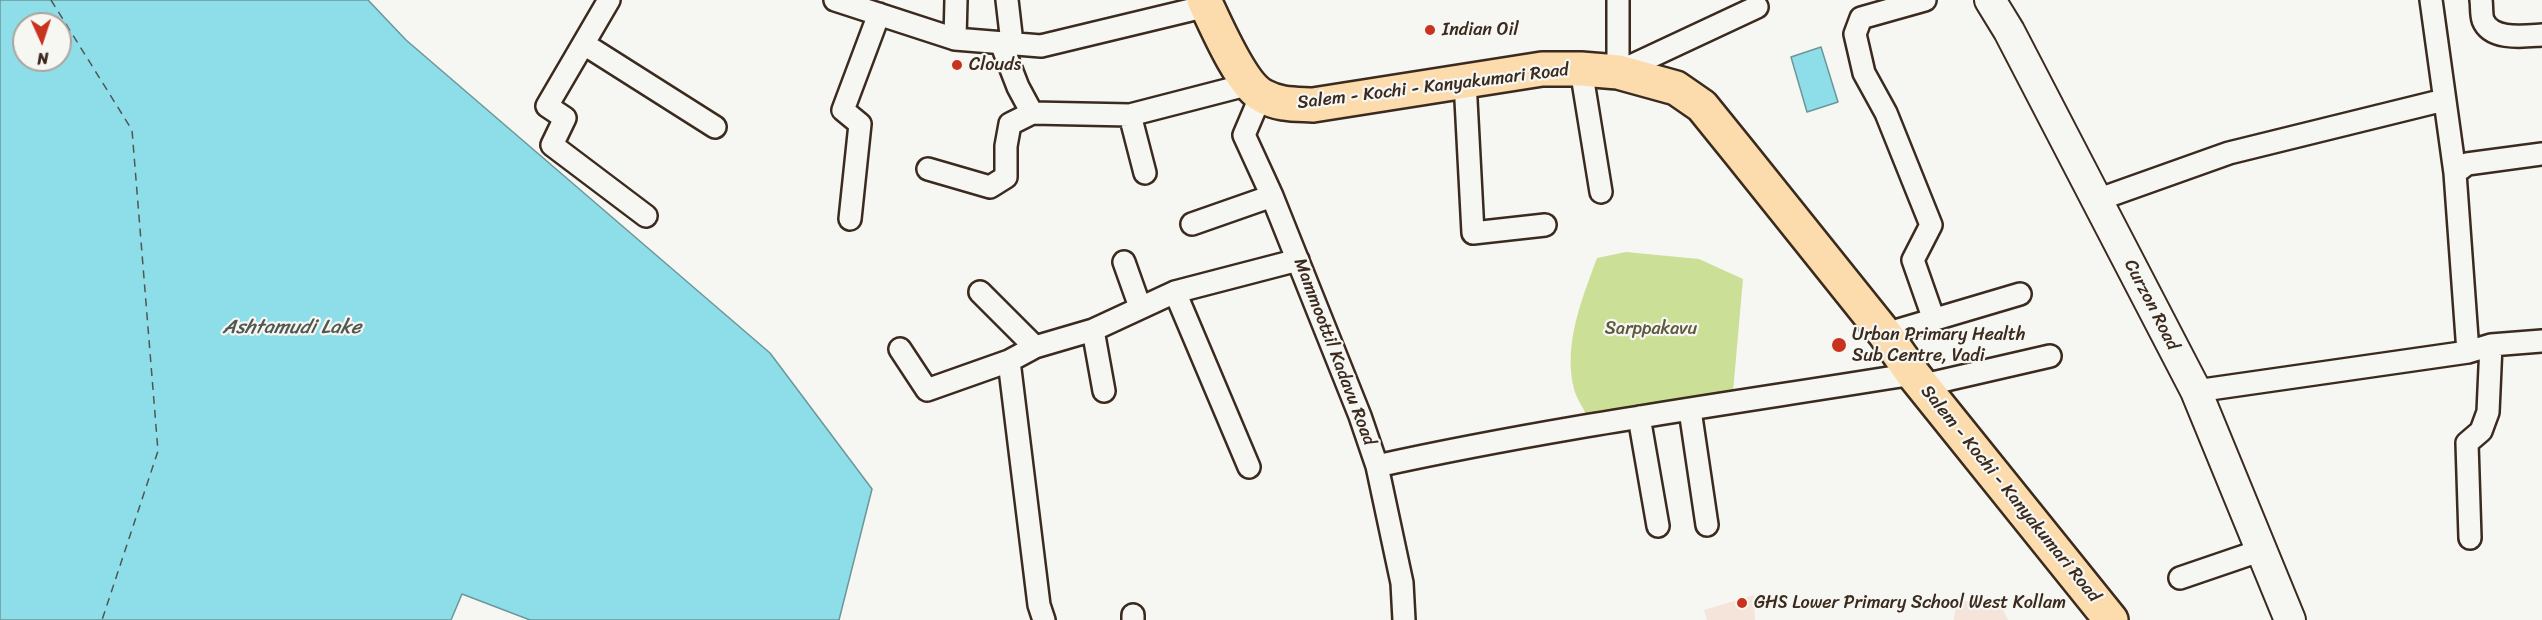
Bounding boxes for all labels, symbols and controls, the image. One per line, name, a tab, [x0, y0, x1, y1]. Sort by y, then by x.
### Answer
north arrow	[12, 12, 72, 72]
place label: Indian Oil	[1442, 19, 1519, 41]
marker: Indian Oil	[1423, 23, 1437, 37]
text: N	[37, 44, 49, 73]
place label: Clouds	[969, 54, 1021, 76]
marker: Clouds	[950, 58, 964, 72]
street label: Salem - Kochi - Kanyakumari Road	[1296, 60, 1570, 114]
street label: Mammoottil Kadavu Road	[1288, 255, 1380, 449]
street label: Curzon Road	[2119, 256, 2183, 354]
water label: Ashtamudi Lake	[223, 316, 361, 340]
park label: Sarppakavu	[1605, 318, 1697, 340]
place label: Urban Primary Health Sub Centre, Vadi	[1852, 324, 2025, 366]
marker: Urban Primary Health Sub Centre, Vadi	[1830, 336, 1848, 354]
street label: Salem - Kochi - Kanyakumari Road	[1916, 381, 2104, 607]
place label: GHS Lower Primary School West Kollam	[1754, 592, 2066, 614]
marker: GHS Lower Primary School West Kollam	[1735, 596, 1749, 610]

